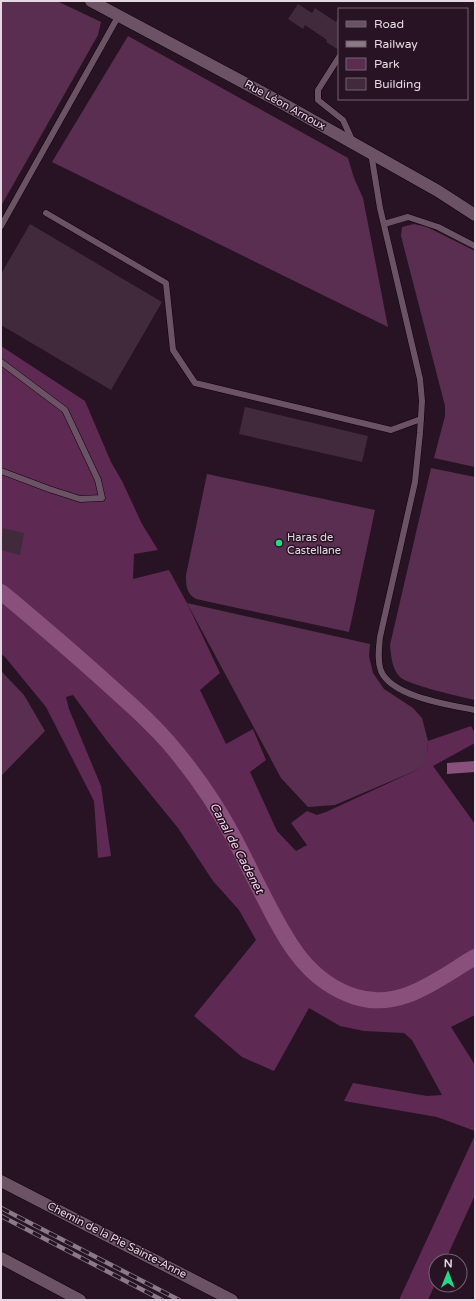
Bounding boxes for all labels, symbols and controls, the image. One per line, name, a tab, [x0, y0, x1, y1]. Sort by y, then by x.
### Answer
legend	[338, 8, 468, 100]
text: Road	[374, 17, 404, 31]
text: Railway	[374, 37, 418, 51]
text: Park	[374, 57, 400, 71]
street label: Rue Léon Arnoux	[242, 77, 328, 133]
text: Building	[374, 77, 421, 91]
place label: Haras de Castellane	[287, 531, 341, 557]
marker: Haras de Castellane	[274, 538, 284, 548]
water label: Canal de Cadenet	[207, 800, 268, 897]
street label: Chemin de la Pie Sainte-Anne	[45, 1199, 189, 1281]
north arrow	[428, 1253, 468, 1293]
text: N	[444, 1257, 453, 1270]

